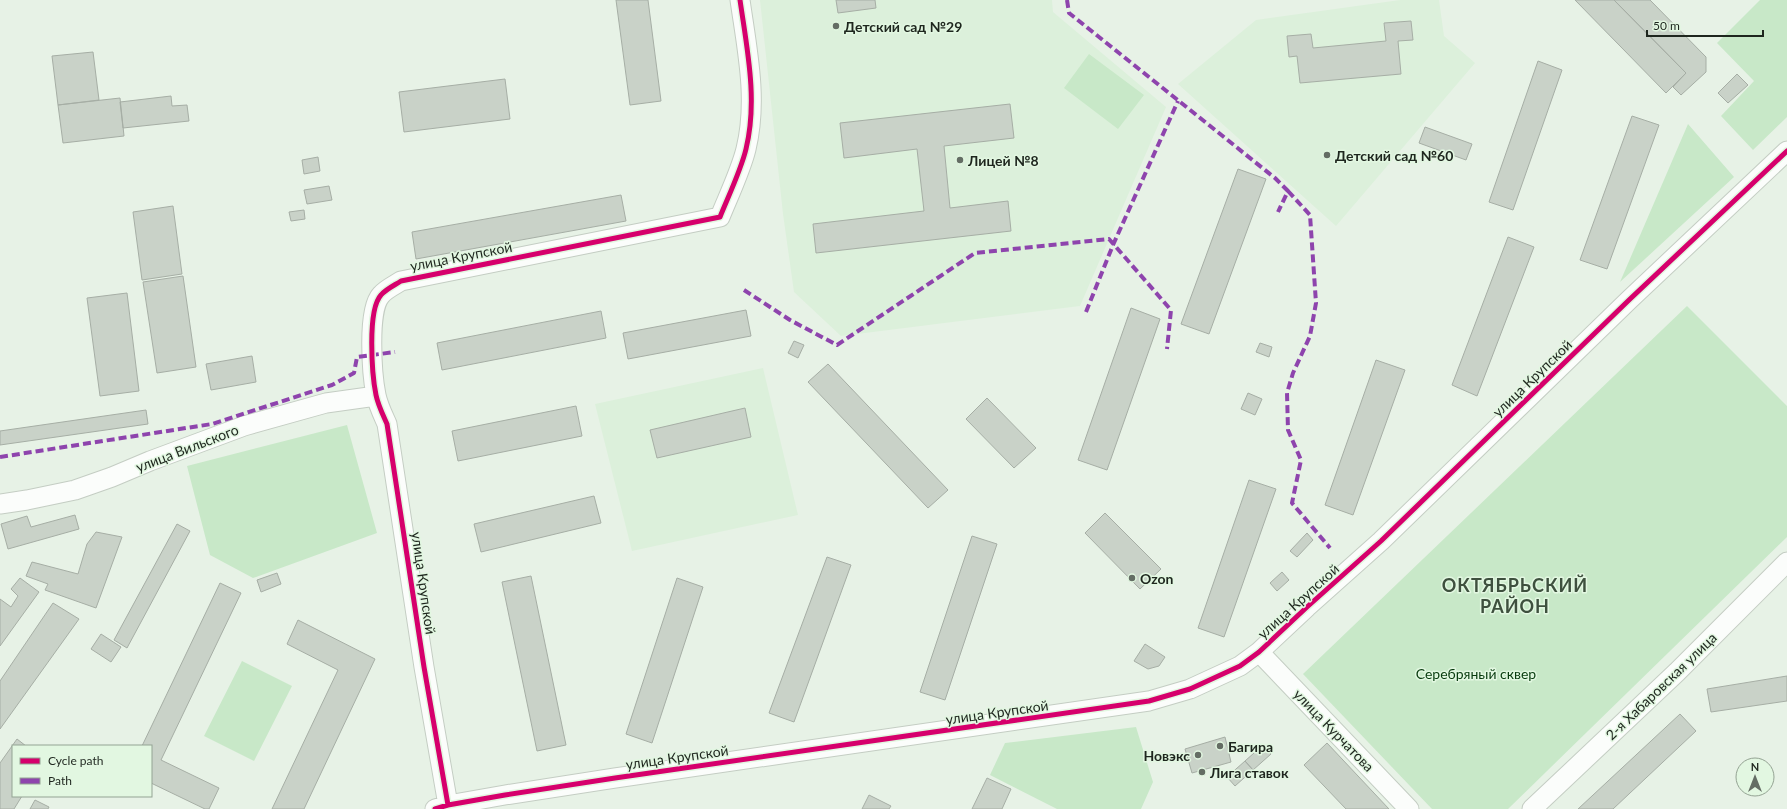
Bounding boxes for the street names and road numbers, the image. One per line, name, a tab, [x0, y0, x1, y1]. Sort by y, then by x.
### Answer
street label: улица Крупской	[409, 238, 513, 274]
street label: улица Крупской	[1489, 336, 1575, 420]
street label: улица Вильского	[133, 421, 241, 475]
street label: улица Крупской	[408, 531, 440, 635]
street label: улица Крупской	[1254, 560, 1342, 642]
street label: 2-я Хабаровская улица	[1602, 629, 1720, 743]
street label: улица Курчатова	[1290, 685, 1378, 775]
street label: улица Крупской	[945, 696, 1049, 728]
street label: улица Крупской	[625, 741, 729, 773]

